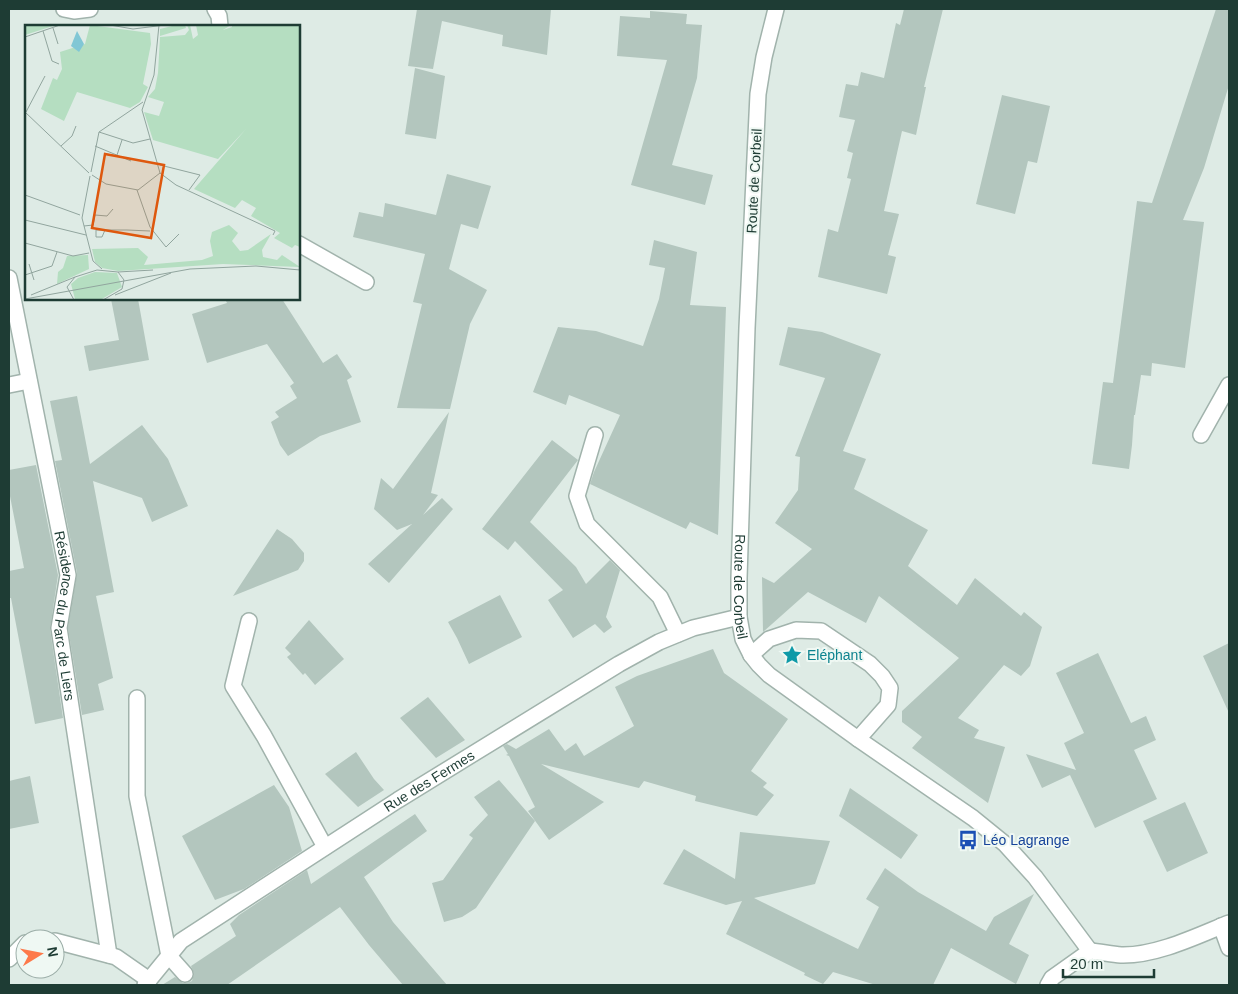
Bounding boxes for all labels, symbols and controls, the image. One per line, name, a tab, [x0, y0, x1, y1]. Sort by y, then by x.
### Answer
inset map	[25, 25, 300, 300]
street label: Route de Corbeil	[743, 128, 765, 234]
street label: Résidence du Parc de Liers	[51, 529, 78, 702]
street label: Route de Corbeil	[731, 534, 751, 640]
place icon: Eléphant	[781, 644, 803, 666]
place label: Eléphant	[807, 647, 862, 663]
street label: Rue des Fermes	[381, 747, 477, 815]
bus stop icon: Léo Lagrange	[957, 829, 979, 851]
place label: Léo Lagrange	[983, 832, 1070, 848]
north arrow	[15, 929, 65, 979]
text: N	[44, 945, 62, 958]
scale bar	[1063, 946, 1154, 978]
text: 20 m	[1070, 955, 1103, 972]

